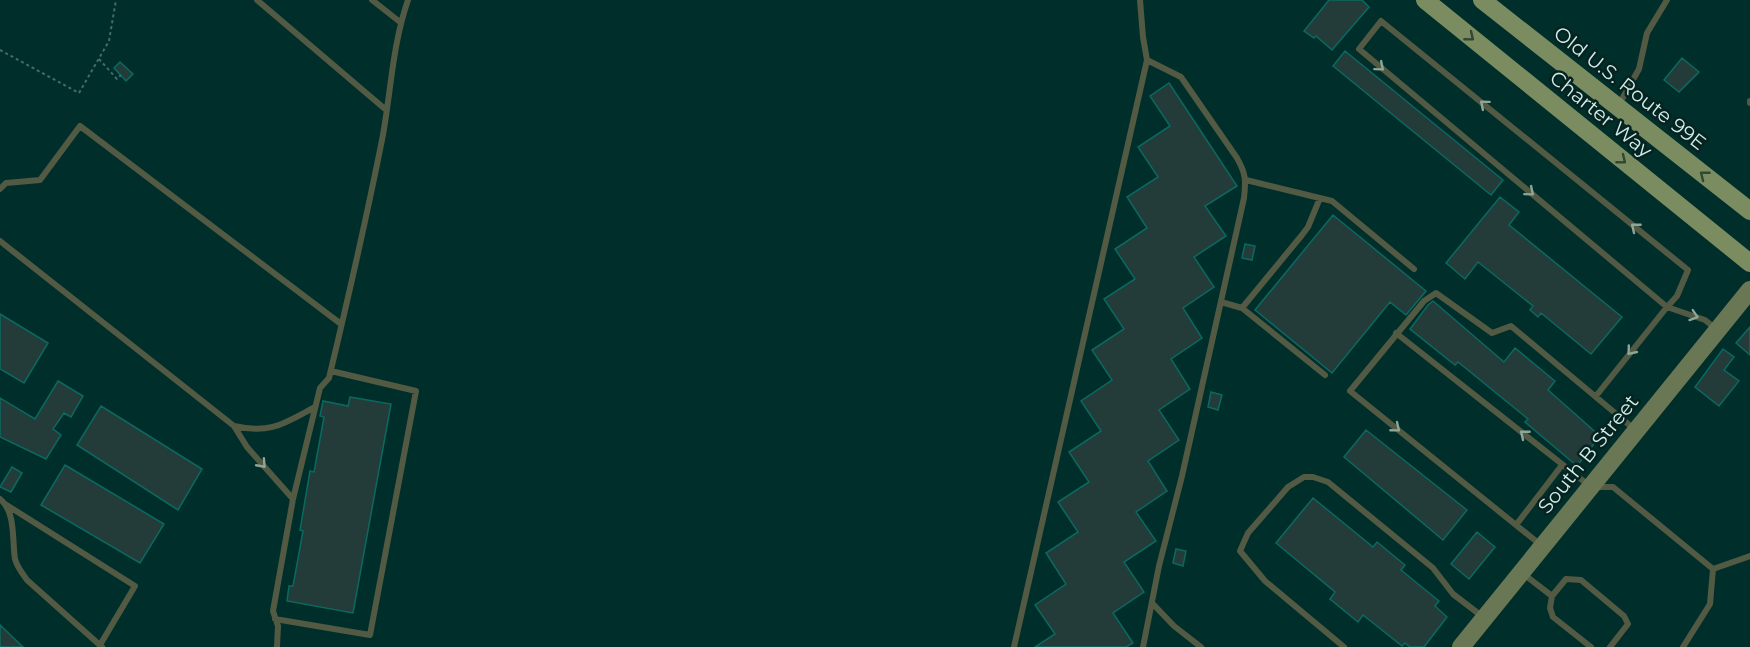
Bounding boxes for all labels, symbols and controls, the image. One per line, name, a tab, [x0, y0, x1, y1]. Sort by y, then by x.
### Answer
street label: Old U.S. Route 99E	[1549, 21, 1711, 155]
one-way arrow	[1464, 30, 1475, 41]
one-way arrow	[1373, 60, 1384, 71]
street label: Charter Way	[1545, 66, 1657, 163]
one-way arrow	[1480, 100, 1491, 111]
one-way arrow	[1615, 152, 1626, 163]
one-way arrow	[1700, 172, 1711, 183]
one-way arrow	[1523, 185, 1534, 196]
one-way arrow	[1631, 223, 1642, 234]
one-way arrow	[1688, 308, 1699, 321]
one-way arrow	[1628, 345, 1639, 356]
street label: South B Street	[1533, 390, 1643, 518]
one-way arrow	[1389, 420, 1400, 431]
one-way arrow	[1520, 431, 1531, 442]
one-way arrow	[255, 457, 266, 467]

